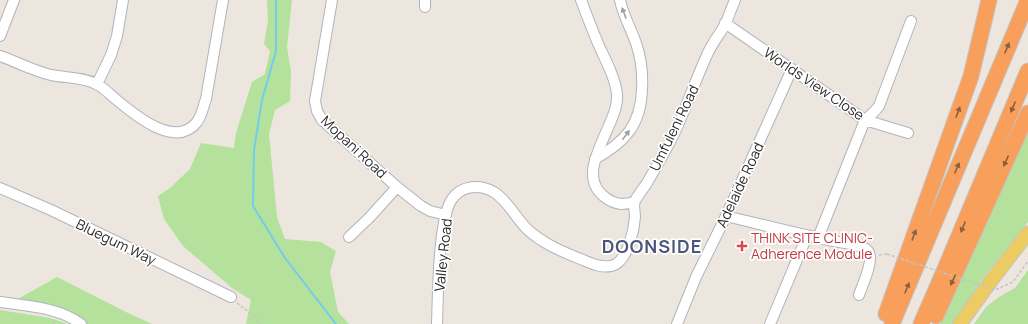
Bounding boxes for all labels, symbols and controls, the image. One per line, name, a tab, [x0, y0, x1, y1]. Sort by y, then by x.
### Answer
one-way arrow	[620, 6, 626, 18]
one-way arrow	[1004, 42, 1011, 54]
street label: Worlds View Close	[760, 43, 868, 124]
street label: Umfuleni Road	[644, 81, 703, 174]
one-way arrow	[1010, 101, 1016, 112]
one-way arrow	[956, 106, 962, 118]
street label: Mopani Road	[317, 111, 391, 182]
one-way arrow	[621, 130, 630, 141]
street label: Adelaide Road	[711, 139, 768, 231]
one-way arrow	[1003, 155, 1009, 167]
one-way arrow	[954, 162, 960, 173]
street label: Bluegum Way	[73, 214, 160, 269]
street label: Valley Road	[429, 217, 456, 293]
one-way arrow	[960, 221, 966, 232]
place label: THINK SITE CLINIC- Adherence Module	[751, 228, 873, 263]
one-way arrow	[912, 228, 918, 240]
district label: DOONSIDE	[602, 234, 702, 258]
marker: THINK SITE CLINIC- Adherence Module	[736, 240, 748, 252]
one-way arrow	[950, 274, 956, 285]
one-way arrow	[904, 282, 910, 293]

